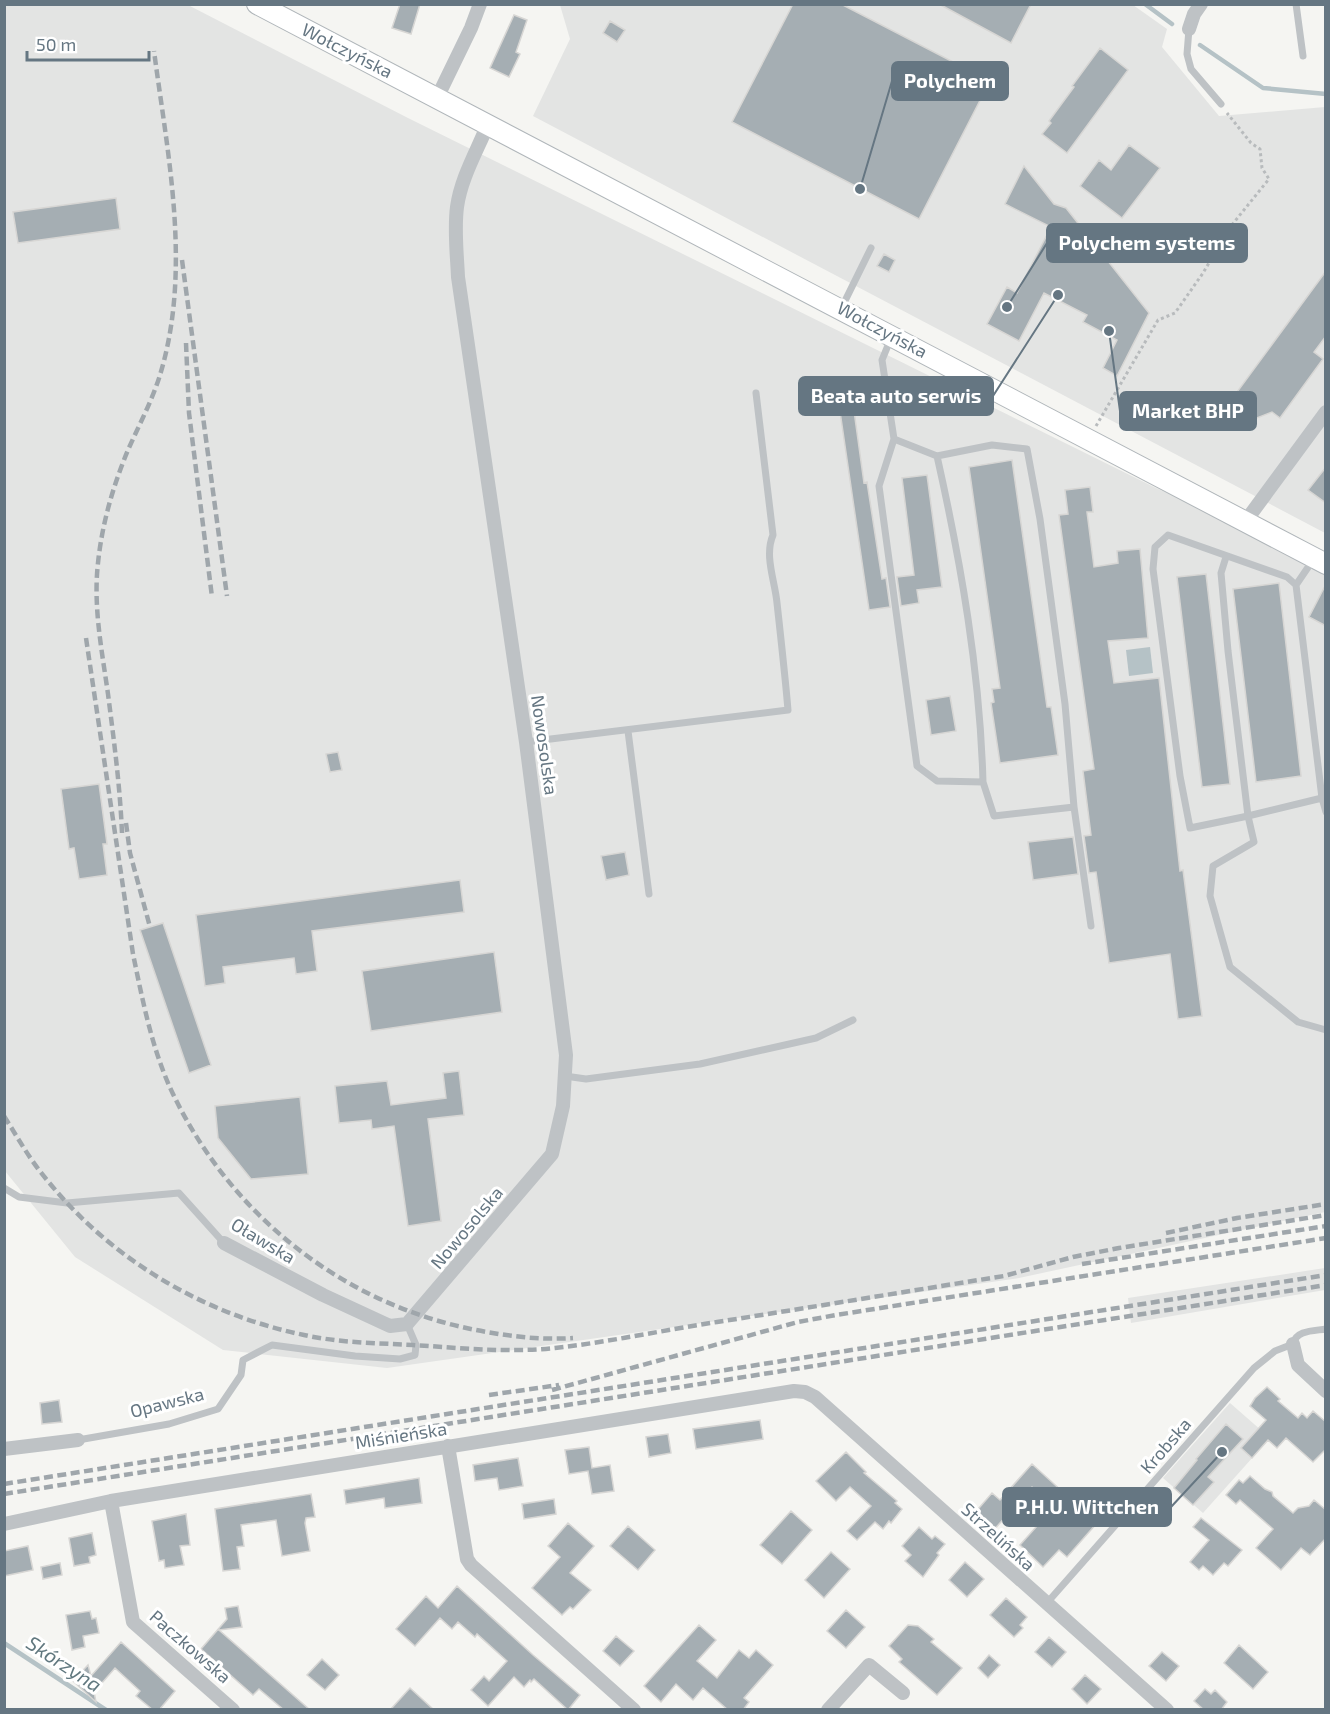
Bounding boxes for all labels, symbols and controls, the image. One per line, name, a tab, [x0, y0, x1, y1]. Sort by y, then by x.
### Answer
street label: Wołczyńska	[298, 18, 397, 82]
scale bar	[27, 24, 148, 62]
text: 50 m	[36, 33, 76, 55]
callout: Polychem	[892, 62, 1008, 100]
text: Polychem	[904, 68, 996, 93]
callout: Polychem systems	[1047, 224, 1247, 262]
text: Polychem systems	[1059, 230, 1235, 255]
street label: Wołczyńska	[834, 296, 931, 362]
callout: Beata auto serwis	[799, 377, 993, 415]
text: Beata auto serwis	[811, 383, 981, 407]
callout: Market BHP	[1120, 392, 1256, 430]
text: Market BHP	[1132, 398, 1244, 422]
street label: Nowosolska	[527, 693, 563, 796]
street label: Nowosolska	[425, 1182, 507, 1273]
street label: Oławska	[227, 1212, 300, 1268]
street label: Opawska	[128, 1382, 206, 1422]
street label: Krobska	[1135, 1413, 1195, 1478]
street label: Miśnieńska	[353, 1417, 448, 1453]
callout: P.H.U. Wittchen	[1003, 1488, 1171, 1526]
text: P.H.U. Wittchen	[1015, 1494, 1159, 1518]
street label: Strzelińska	[957, 1498, 1040, 1575]
street label: Paczkowska	[146, 1605, 236, 1688]
water label: Skórzyna	[22, 1630, 107, 1697]

